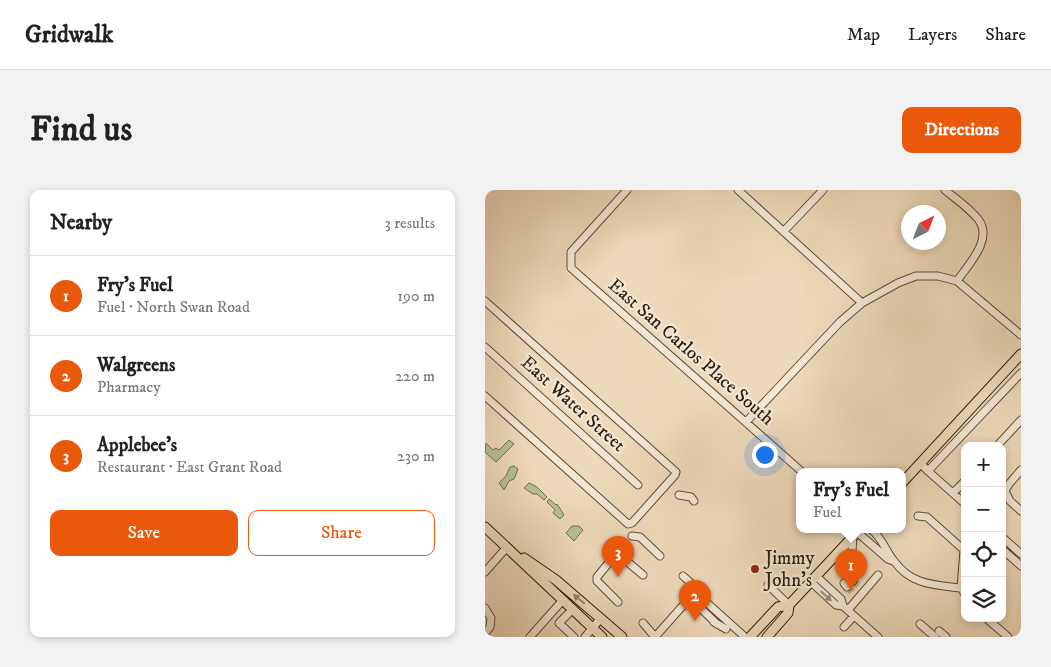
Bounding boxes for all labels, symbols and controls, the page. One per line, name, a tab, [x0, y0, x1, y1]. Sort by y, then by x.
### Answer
text: Gridwalk	[25, 20, 113, 50]
text: Map	[847, 24, 880, 46]
text: Layers	[908, 24, 957, 46]
text: Share	[985, 24, 1026, 46]
button: Directions	[902, 107, 1021, 153]
text: Find us	[30, 108, 132, 152]
north arrow	[901, 205, 946, 250]
text: Nearby	[50, 210, 112, 236]
text: 3 results	[385, 213, 435, 233]
text: Fry's Fuel	[97, 274, 173, 297]
street label: East San Carlos Place South	[603, 274, 779, 430]
text: 1	[63, 286, 69, 306]
text: 190 m	[397, 286, 435, 306]
text: Fuel · North Swan Road	[97, 297, 250, 317]
street label: East Water Street	[516, 351, 630, 457]
text: Walgreens	[97, 354, 175, 377]
text: 2	[62, 366, 70, 386]
text: 220 m	[395, 366, 435, 386]
text: Pharmacy	[97, 377, 161, 397]
text: Applebee's	[97, 434, 177, 457]
your location	[752, 442, 778, 468]
map controls	[961, 442, 1006, 622]
button: +	[961, 442, 1006, 487]
text: 3	[63, 446, 69, 466]
text: 230 m	[397, 446, 435, 466]
text: Restaurant · East Grant Road	[97, 457, 282, 477]
popup	[796, 468, 906, 533]
text: Fry's Fuel	[813, 479, 889, 502]
button: −	[961, 487, 1006, 532]
text: Fuel	[813, 502, 842, 522]
button: Save	[50, 510, 238, 556]
button: Share	[248, 510, 435, 556]
button: locate	[961, 532, 1006, 577]
pin: 3	[602, 536, 634, 577]
place label: Jimmy John's	[763, 547, 815, 592]
pin: 1	[835, 549, 867, 590]
marker: Jimmy John's	[749, 563, 761, 575]
button: layers	[961, 577, 1006, 622]
pin: 2	[679, 580, 711, 621]
one-way arrow	[820, 590, 833, 601]
one-way arrow	[573, 594, 586, 605]

